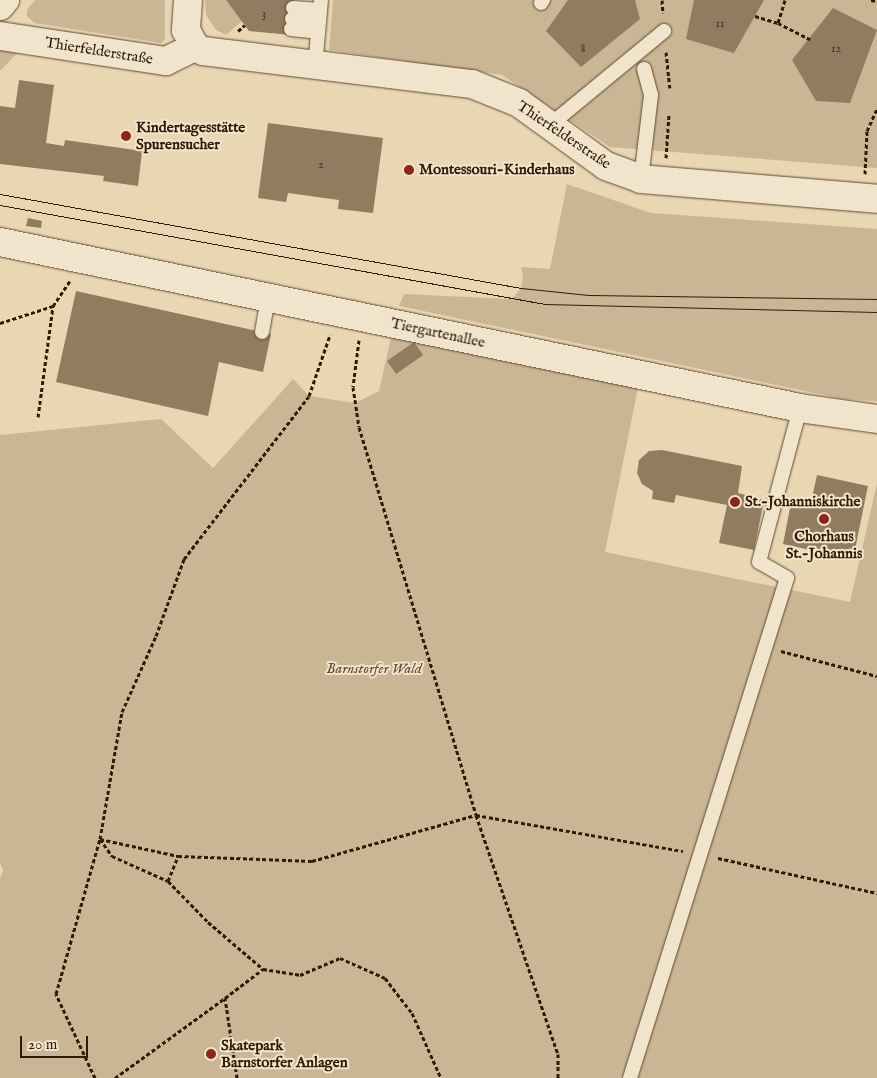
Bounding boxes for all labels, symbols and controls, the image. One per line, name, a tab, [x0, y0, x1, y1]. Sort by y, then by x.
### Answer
house number: 3	[262, 7, 266, 21]
house number: 11	[716, 17, 724, 31]
street label: Thierfelderstraße	[44, 34, 154, 68]
house number: 8	[581, 42, 585, 56]
house number: 12	[831, 42, 841, 56]
street label: Thierfelderstraße	[514, 97, 614, 173]
place label: Kindertagesstätte Spurensucher	[136, 118, 245, 153]
marker: Kindertagesstätte Spurensucher	[120, 130, 132, 142]
house number: 2	[318, 158, 324, 172]
place label: Montessouri-Kinderhaus	[419, 161, 575, 179]
marker: Montessouri-Kinderhaus	[403, 164, 415, 176]
street label: Tiergartenallee	[389, 314, 487, 352]
place label: St.-Johanniskirche	[745, 493, 860, 511]
marker: St.-Johanniskirche	[729, 496, 741, 508]
marker: Chorhaus St.-Johannis	[818, 513, 830, 525]
place label: Chorhaus St.-Johannis	[786, 527, 862, 562]
park label: Barnstorfer Wald	[326, 660, 422, 678]
scale bar	[22, 1026, 90, 1058]
text: 20 m	[28, 1035, 57, 1054]
place label: Skatepark Barnstorfer Anlagen	[221, 1036, 348, 1071]
marker: Skatepark Barnstorfer Anlagen	[205, 1048, 217, 1060]

